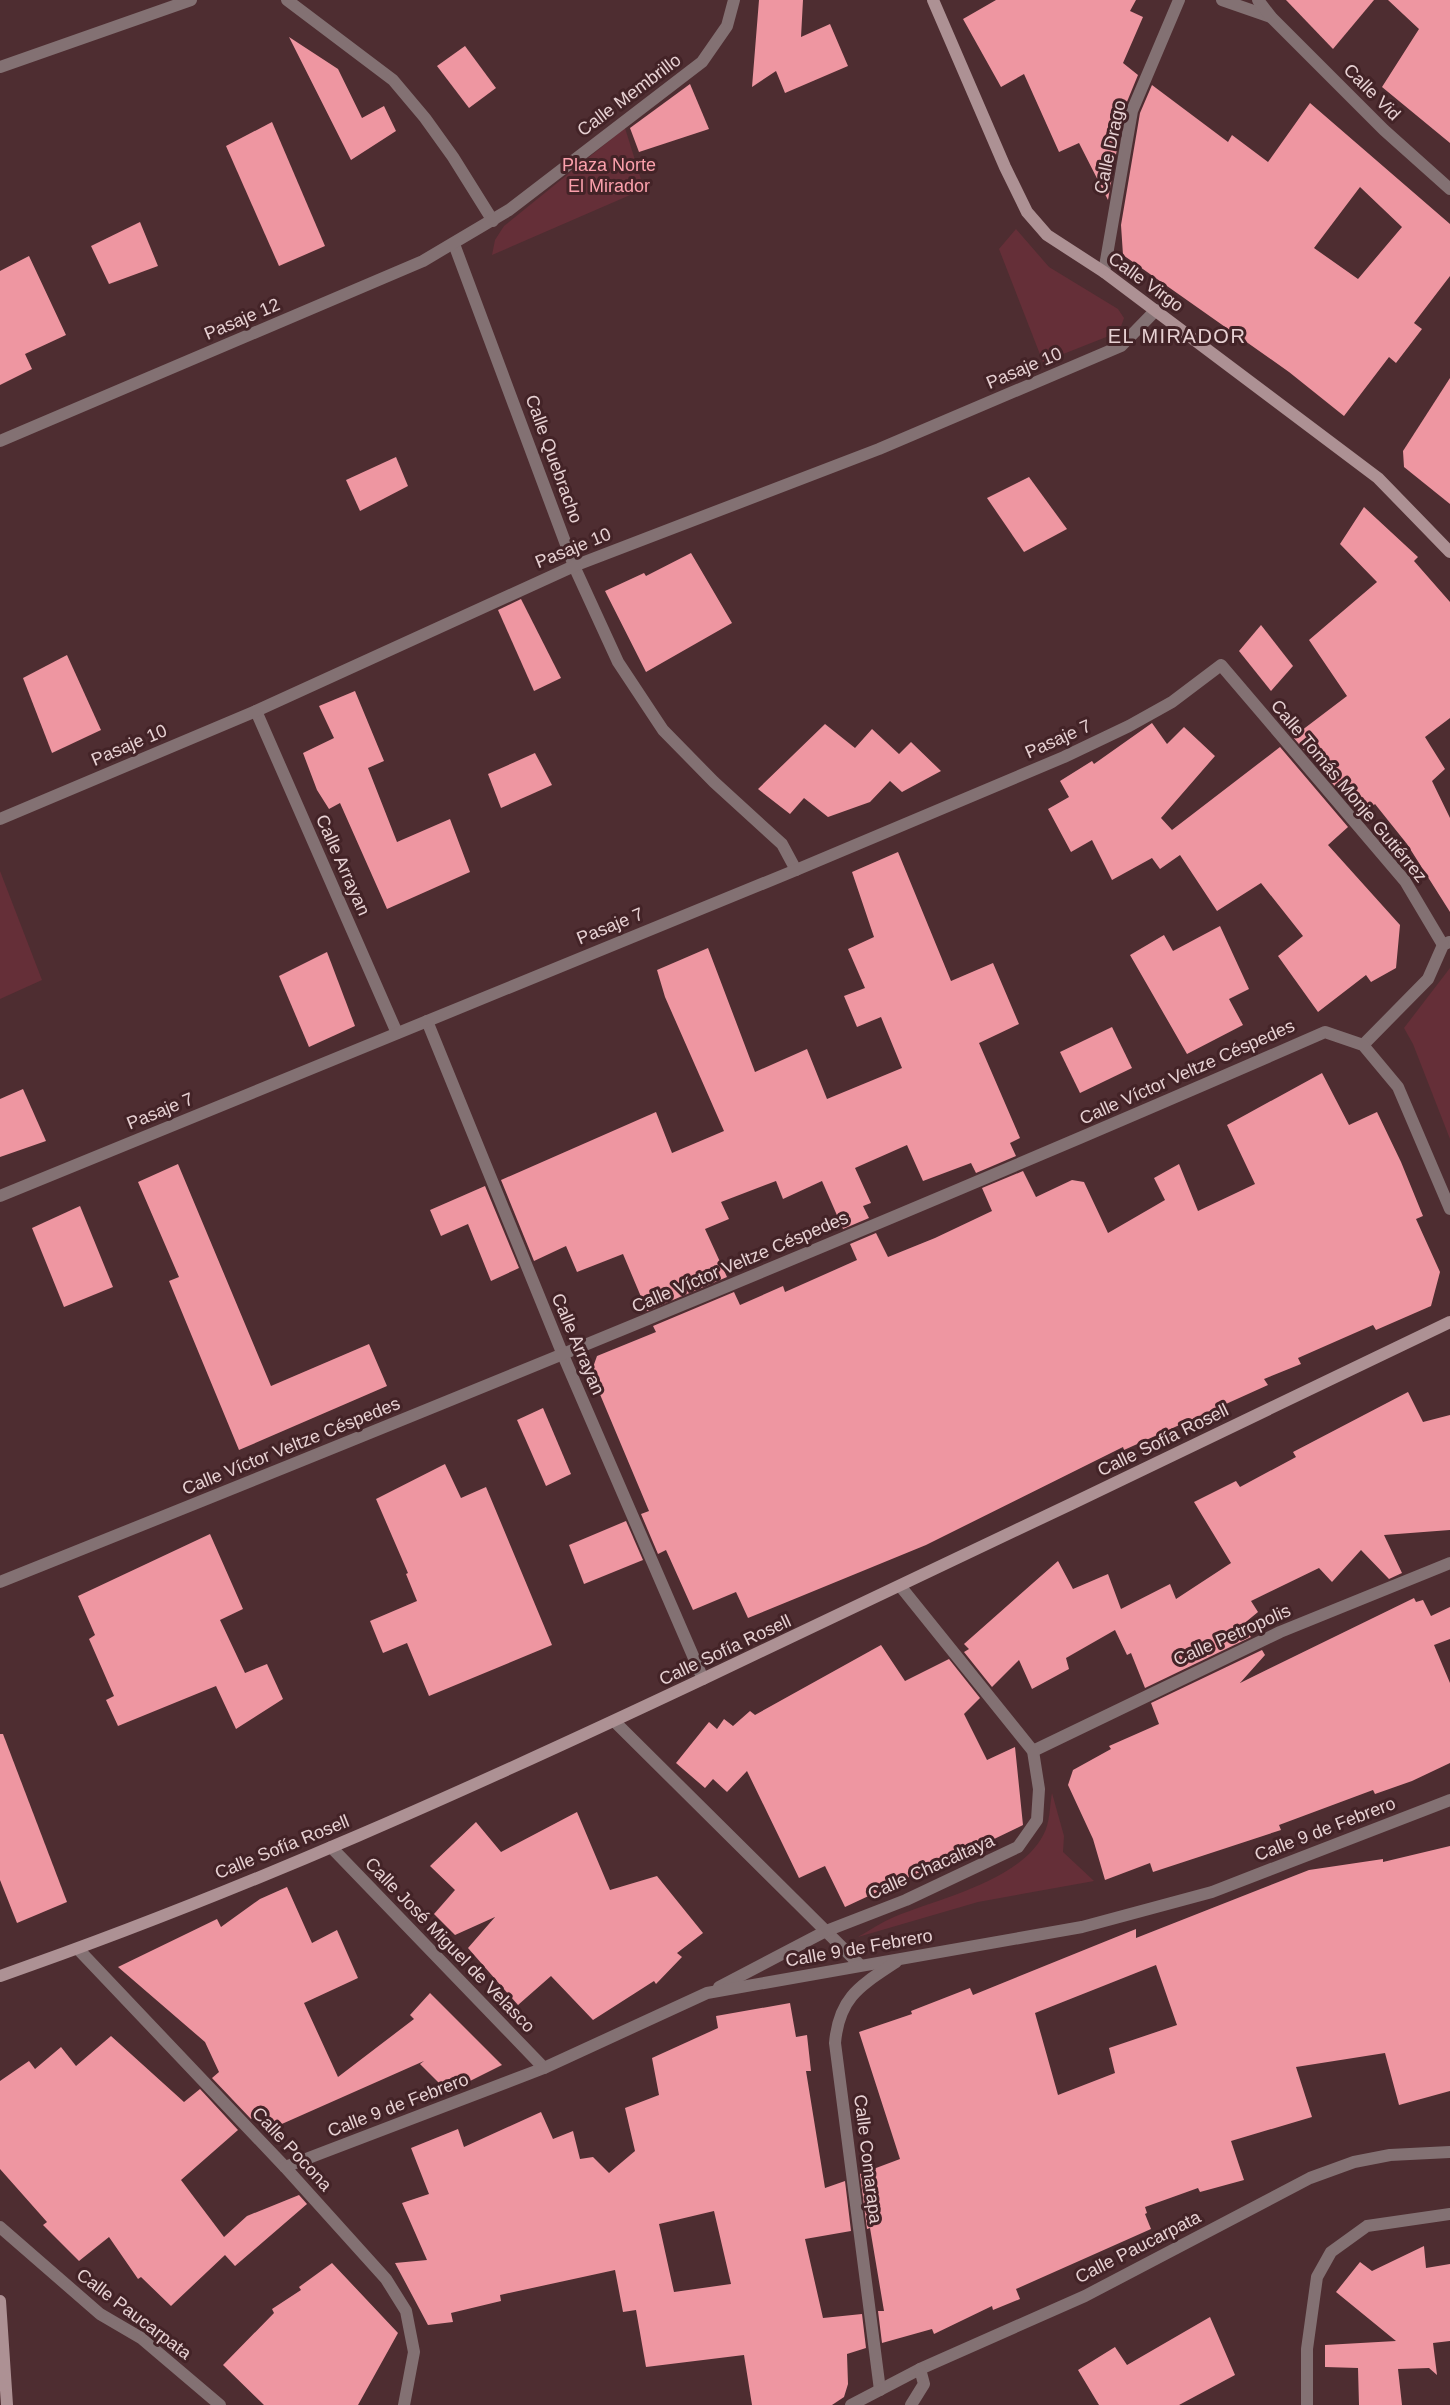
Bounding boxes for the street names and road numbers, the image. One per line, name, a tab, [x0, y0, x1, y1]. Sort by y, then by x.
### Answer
street label: Calle Membrillo	[573, 50, 685, 140]
street label: Calle Vid	[1340, 60, 1404, 124]
street label: Calle Drago	[1090, 98, 1130, 196]
street label: Calle Virgo	[1105, 248, 1187, 316]
street label: Pasaje 12	[201, 294, 283, 344]
street label: Pasaje 10	[983, 343, 1065, 393]
street label: Calle Quebracho	[522, 392, 586, 526]
street label: Pasaje 10	[532, 524, 614, 572]
street label: Calle Tomás Monje Gutiérrez	[1267, 696, 1431, 886]
street label: Pasaje 7	[1022, 716, 1094, 762]
street label: Pasaje 10	[88, 720, 170, 770]
street label: Calle Arrayan	[312, 812, 374, 918]
street label: Pasaje 7	[574, 904, 646, 948]
street label: Calle Víctor Veltze Céspedes	[1076, 1015, 1298, 1129]
street label: Pasaje 7	[124, 1089, 196, 1133]
street label: Calle Víctor Veltze Céspedes	[629, 1207, 851, 1317]
street label: Calle Arrayan	[548, 1290, 608, 1398]
street label: Calle Víctor Veltze Céspedes	[179, 1393, 403, 1499]
street label: Calle Sofía Rosell	[1094, 1400, 1232, 1480]
street label: Calle Petropolis	[1170, 1600, 1294, 1670]
street label: Calle Sofía Rosell	[656, 1611, 794, 1689]
street label: Calle 9 de Febrero	[1252, 1793, 1398, 1865]
street label: Calle Sofía Rosell	[212, 1811, 352, 1883]
street label: Calle Chacaltaya	[865, 1830, 998, 1904]
street label: Calle José Miguel de Velasco	[361, 1853, 539, 2037]
street label: Calle 9 de Febrero	[784, 1925, 934, 1971]
street label: Calle 9 de Febrero	[325, 2069, 471, 2141]
street label: Calle Comarapa	[850, 2093, 886, 2226]
street label: Calle Pocona	[248, 2103, 336, 2196]
street label: Calle Paucarpata	[1072, 2206, 1205, 2287]
street label: Calle Paucarpata	[73, 2264, 196, 2364]

